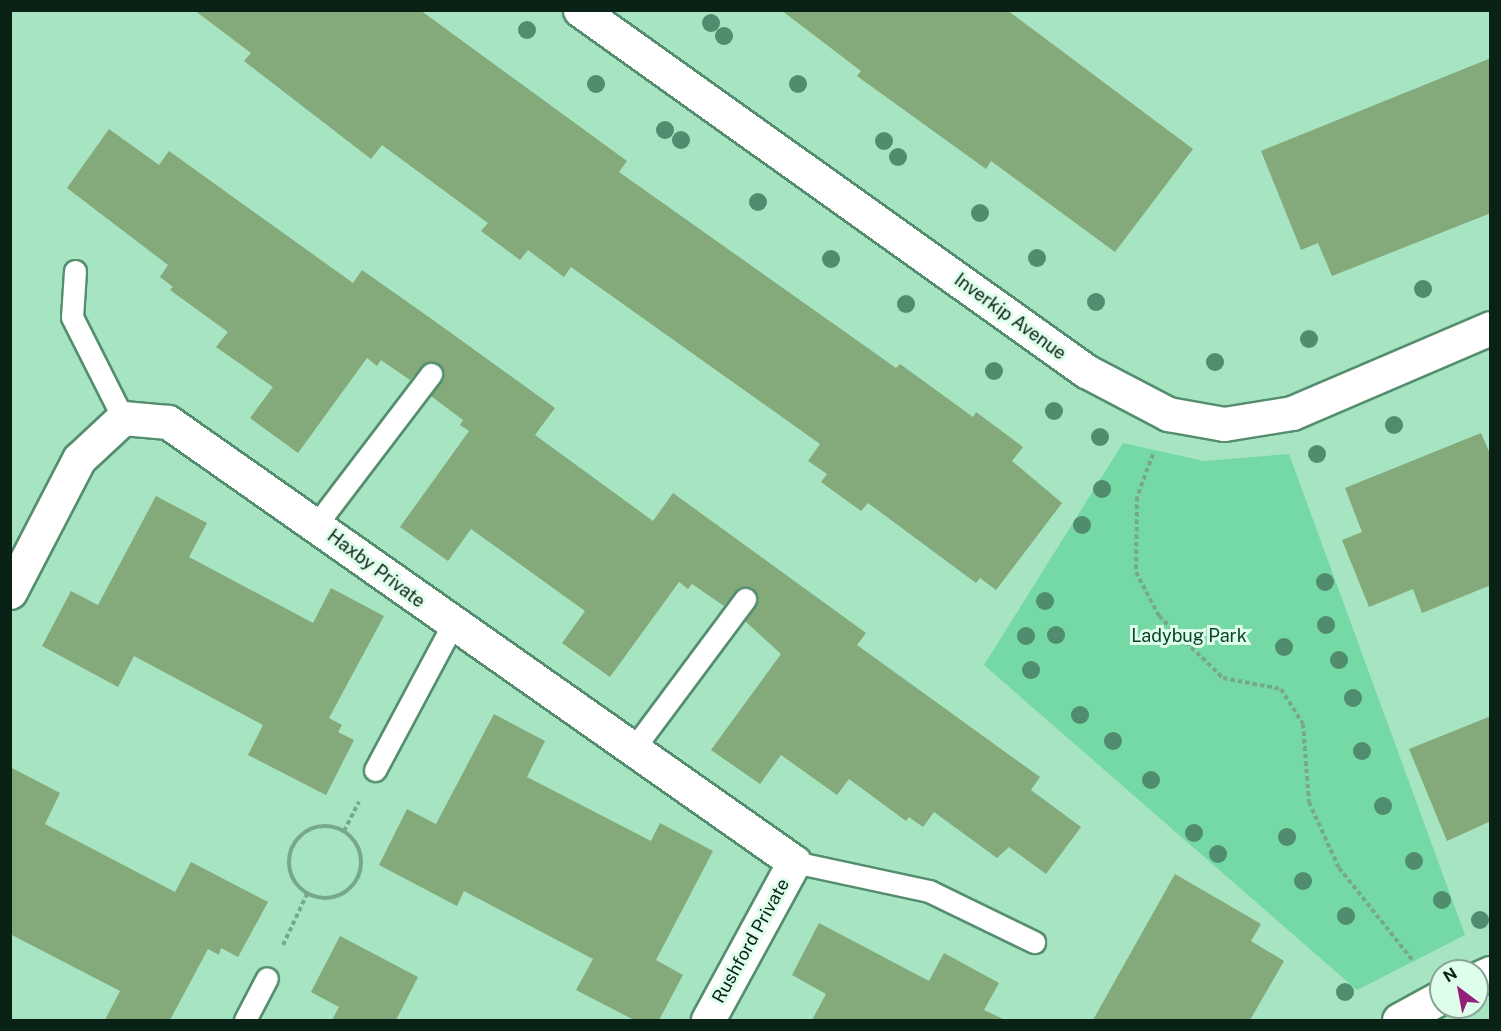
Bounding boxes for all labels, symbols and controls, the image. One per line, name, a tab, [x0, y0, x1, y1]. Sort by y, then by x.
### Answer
street label: Inverkip Avenue	[950, 269, 1070, 365]
street label: Haxby Private	[323, 525, 429, 613]
park label: Ladybug Park	[1131, 625, 1247, 647]
street label: Rushford Private	[708, 875, 794, 1007]
north arrow	[1429, 959, 1489, 1019]
text: N	[1440, 964, 1461, 986]

